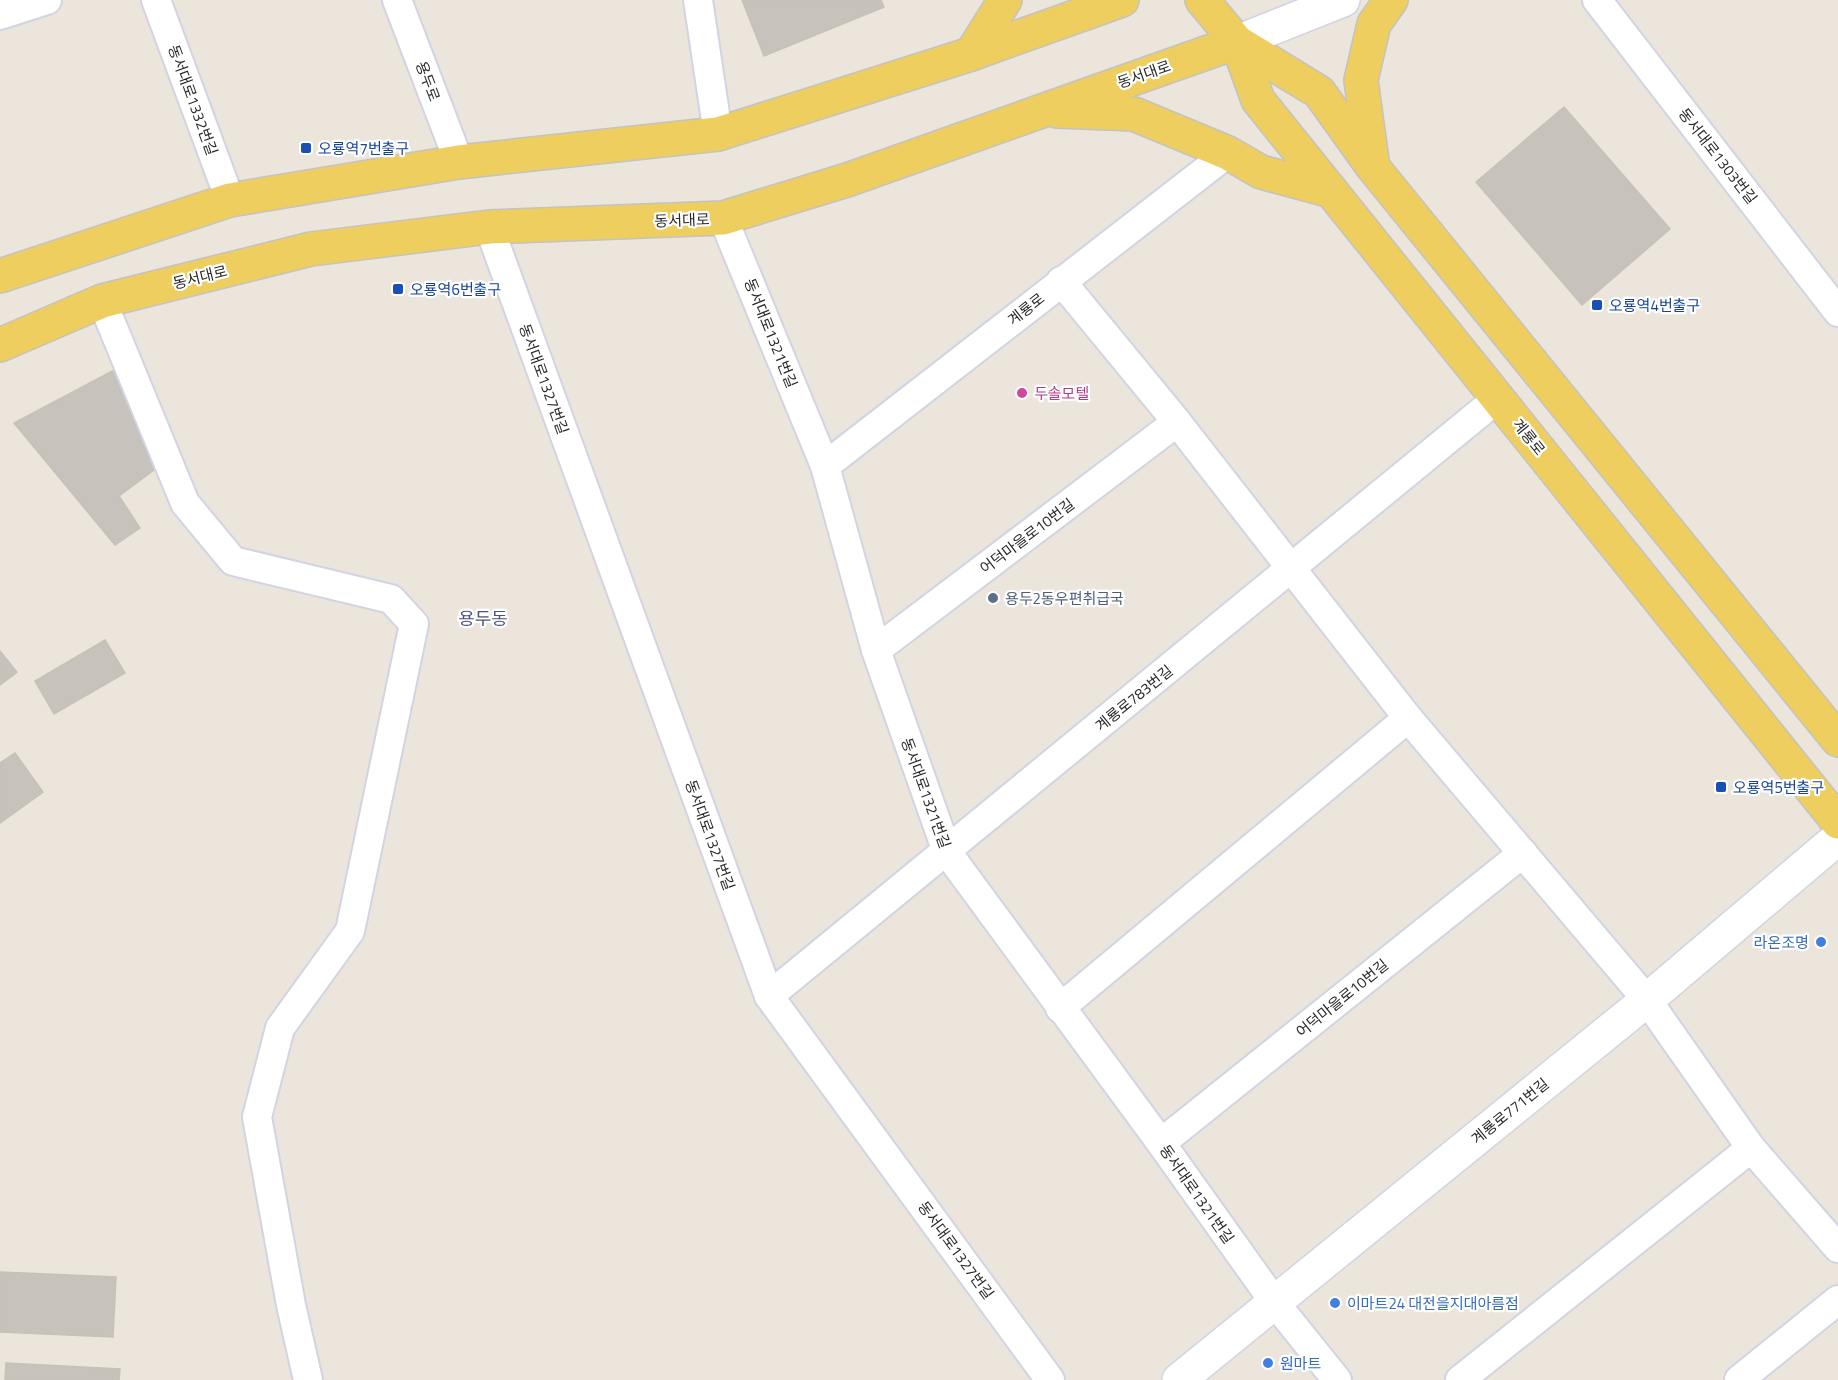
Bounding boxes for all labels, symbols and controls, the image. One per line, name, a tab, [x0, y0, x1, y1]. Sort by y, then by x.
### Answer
street label: 동서대로1332번길	[162, 41, 224, 159]
street label: 동서대로	[1114, 54, 1174, 94]
street label: 용두로	[410, 58, 446, 104]
street label: 동서대로1303번길	[1673, 103, 1763, 209]
place label: 오룡역7번출구	[318, 137, 409, 160]
marker: 오룡역7번출구	[299, 141, 313, 155]
street label: 동서대로	[654, 208, 710, 232]
street label: 동서대로	[170, 259, 230, 295]
street label: 동서대로1321번길	[739, 275, 803, 391]
place label: 오룡역6번출구	[410, 278, 501, 301]
marker: 오룡역6번출구	[391, 282, 405, 296]
street label: 계룡로	[1003, 287, 1049, 331]
place label: 오룡역4번출구	[1609, 294, 1700, 317]
marker: 오룡역4번출구	[1590, 298, 1604, 312]
street label: 동서대로1327번길	[513, 320, 575, 438]
place label: 두솔모텔	[1034, 382, 1089, 405]
marker: 두솔모텔	[1015, 386, 1029, 400]
street label: 계룡로	[1507, 414, 1551, 460]
street label: 어덕마을로10번길	[975, 493, 1079, 579]
place label: 용두2동우편취급국	[1005, 587, 1124, 610]
marker: 용두2동우편취급국	[986, 591, 1000, 605]
district label: 용두동	[458, 605, 508, 632]
street label: 계룡로783번길	[1090, 659, 1178, 737]
street label: 동서대로1321번길	[895, 734, 957, 852]
street label: 동서대로1327번길	[679, 776, 741, 894]
place label: 오룡역5번출구	[1733, 776, 1824, 799]
marker: 오룡역5번출구	[1714, 780, 1728, 794]
place label: 라온조명	[1754, 931, 1809, 954]
marker: 라온조명	[1814, 935, 1828, 949]
street label: 어덕마을로10번길	[1291, 953, 1393, 1043]
street label: 계룡로771번길	[1466, 1072, 1554, 1150]
street label: 동서대로1321번길	[1154, 1140, 1240, 1248]
street label: 동서대로1327번길	[912, 1196, 1000, 1304]
place label: 이마트24 대전을지대아름점	[1347, 1292, 1519, 1315]
marker: 이마트24 대전을지대아름점	[1328, 1296, 1342, 1310]
place label: 원마트	[1280, 1352, 1322, 1375]
marker: 원마트	[1261, 1356, 1275, 1370]

